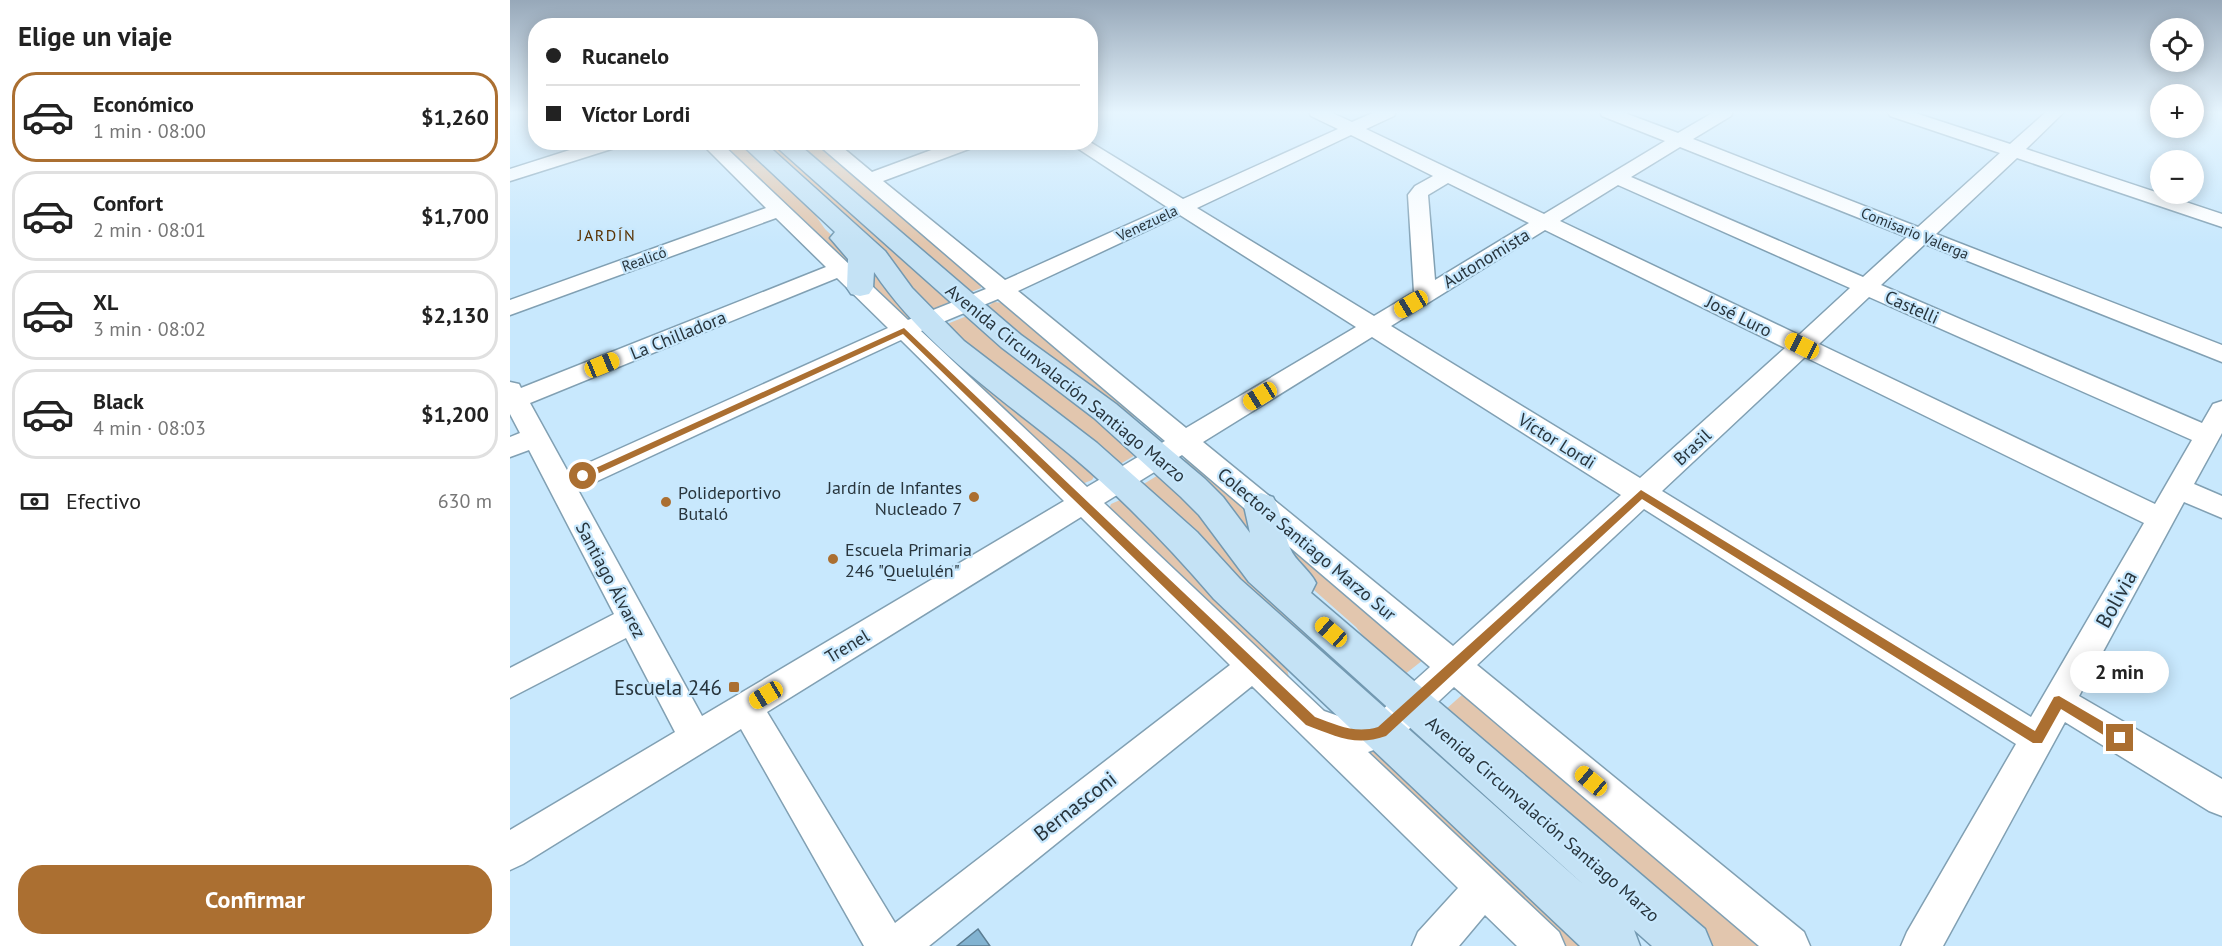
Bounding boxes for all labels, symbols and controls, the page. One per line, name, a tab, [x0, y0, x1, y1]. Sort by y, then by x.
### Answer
map controls	[2150, 18, 2204, 204]
button: locate	[2150, 18, 2204, 72]
text: Elige un viaje	[18, 19, 172, 53]
text: Rucanelo	[582, 42, 669, 70]
button: +	[2150, 84, 2204, 138]
icon: car	[21, 90, 75, 144]
text: Económico	[93, 90, 194, 118]
text: Víctor Lordi	[582, 100, 690, 128]
text: $1,260	[421, 103, 489, 131]
text: 1 min · 08:00	[93, 118, 206, 144]
button: −	[2150, 150, 2204, 204]
icon: car	[21, 189, 75, 243]
text: Confort	[93, 189, 163, 217]
street label: Venezuela	[1113, 201, 1181, 246]
text: $1,700	[421, 202, 489, 230]
street label: Comisario Valerga	[1858, 203, 1972, 263]
text: 2 min · 08:01	[93, 217, 206, 243]
street label: Autonomista	[1438, 223, 1534, 293]
district label: JARDÍN	[577, 225, 636, 245]
street label: Realicó	[619, 242, 669, 276]
street label: Avenida Circunvalación Santiago Marzo	[941, 279, 1191, 487]
street label: Castelli	[1881, 285, 1943, 329]
car	[1391, 287, 1431, 321]
icon: car	[21, 288, 75, 342]
text: XL	[93, 288, 118, 316]
street label: José Luro	[1701, 290, 1776, 342]
text: $2,130	[421, 301, 489, 329]
street label: La Chilladora	[627, 305, 729, 365]
text: 3 min · 08:02	[93, 316, 206, 342]
car	[1782, 330, 1822, 362]
car	[582, 350, 622, 380]
car	[1240, 379, 1280, 413]
icon: car	[21, 387, 75, 441]
text: Black	[93, 387, 144, 415]
text: $1,200	[421, 400, 489, 428]
street label: Víctor Lordi	[1513, 408, 1600, 474]
text: 4 min · 08:03	[93, 415, 206, 441]
street label: Brasil	[1668, 423, 1716, 470]
route start	[569, 462, 596, 489]
street label: Colectora Santiago Marzo Sur	[1213, 462, 1401, 626]
place label: Jardín de Infantes Nucleado 7	[826, 476, 962, 520]
place label: Polideportivo Butaló	[678, 481, 781, 525]
icon: cash	[18, 485, 51, 518]
text: Efectivo	[66, 487, 141, 515]
text: 630 m	[438, 488, 492, 514]
marker: Jardín de Infantes Nucleado 7	[967, 490, 981, 504]
marker: Polideportivo Butaló	[659, 495, 673, 509]
street label: Santiago Álvarez	[571, 518, 651, 642]
place label: Escuela Primaria 246 "Quelulén"	[845, 538, 972, 582]
marker: Escuela Primaria 246 "Quelulén"	[826, 552, 840, 566]
street label: Bolivia	[2089, 566, 2143, 632]
car	[1312, 613, 1350, 651]
street label: Trenel	[821, 624, 874, 668]
callout: 2 min	[2070, 651, 2170, 693]
text: 2 min	[2095, 659, 2144, 685]
place label: Escuela 246	[614, 674, 722, 701]
car	[746, 678, 786, 712]
marker: Escuela 246	[727, 680, 741, 694]
street label: Avenida Circunvalación Santiago Marzo	[1421, 711, 1665, 927]
route end	[2106, 724, 2133, 751]
car	[1571, 763, 1611, 799]
street label: Bernasconi	[1028, 765, 1122, 847]
button: Confirmar	[18, 865, 492, 934]

